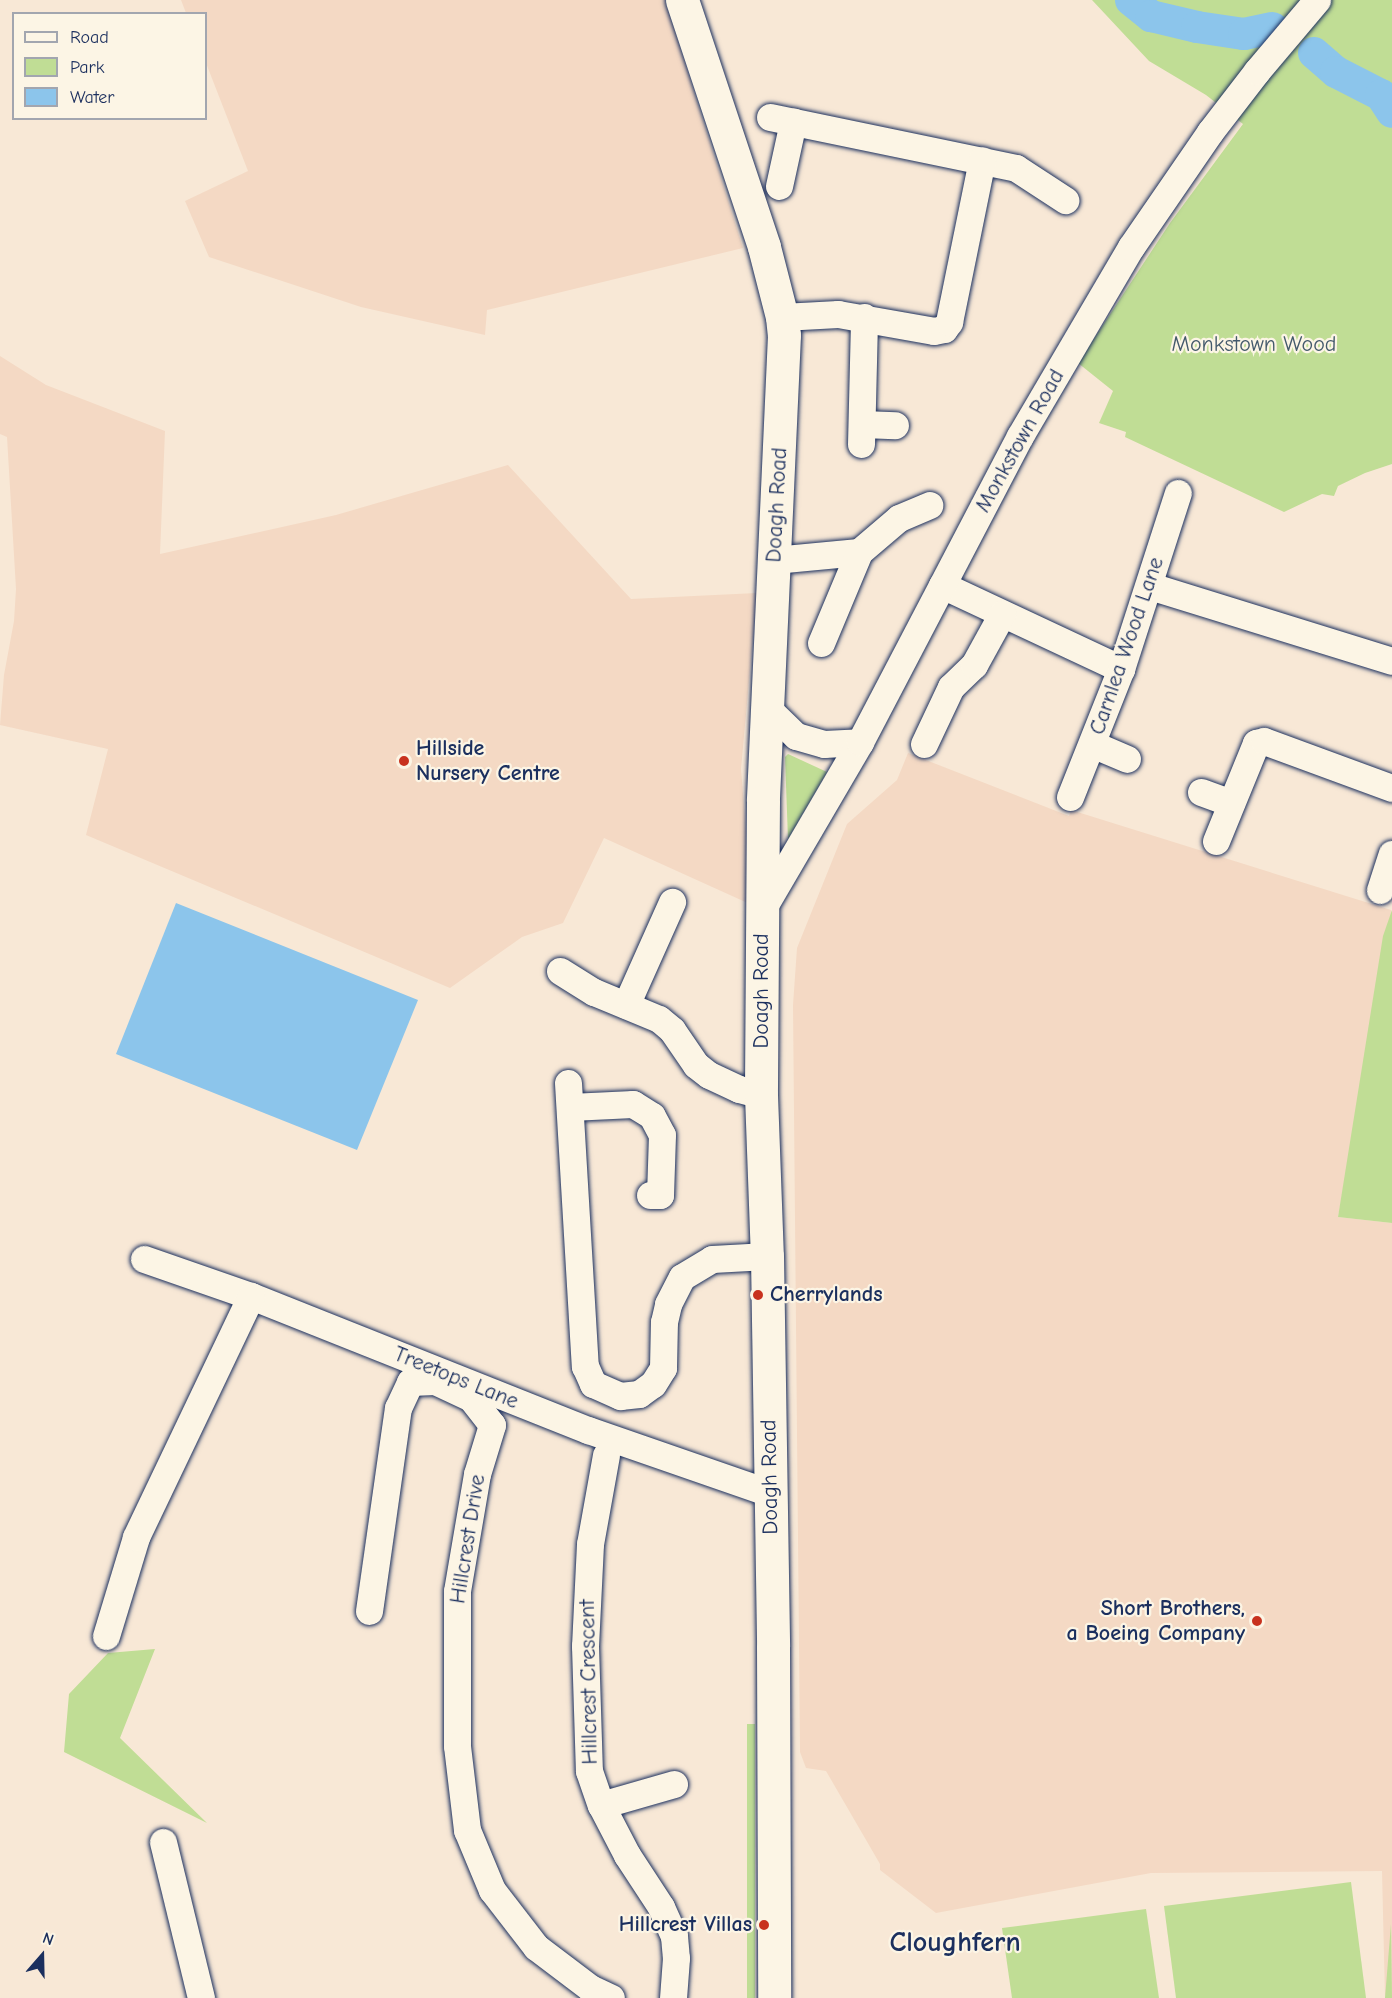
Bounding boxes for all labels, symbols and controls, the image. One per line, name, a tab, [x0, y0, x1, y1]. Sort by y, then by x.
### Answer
legend	[12, 12, 207, 120]
text: Road	[70, 27, 109, 48]
text: Park	[70, 57, 104, 78]
text: Water	[70, 87, 114, 108]
park label: Monkstown Wood	[1172, 332, 1336, 358]
street label: Monkstown Road	[970, 365, 1070, 517]
street label: Doagh Road	[761, 447, 793, 563]
street label: Carnlea Wood Lane	[1084, 554, 1170, 738]
place label: Hillside Nursery Centre	[416, 735, 560, 786]
marker: Hillside Nursery Centre	[397, 754, 411, 768]
street label: Doagh Road	[749, 933, 775, 1049]
place label: Cherrylands	[770, 1282, 883, 1308]
marker: Cherrylands	[751, 1288, 765, 1302]
street label: Treetops Lane	[390, 1341, 522, 1415]
street label: Doagh Road	[756, 1419, 784, 1535]
street label: Hillcrest Drive	[445, 1472, 491, 1606]
place label: Short Brothers, a Boeing Company	[1066, 1595, 1245, 1646]
street label: Hillcrest Crescent	[574, 1599, 604, 1765]
marker: Short Brothers, a Boeing Company	[1250, 1614, 1264, 1628]
place label: Hillcrest Villas	[619, 1912, 752, 1938]
marker: Hillcrest Villas	[757, 1918, 771, 1932]
district label: Cloughfern	[889, 1925, 1021, 1959]
north arrow	[12, 1926, 72, 1986]
text: N	[40, 1929, 56, 1949]

